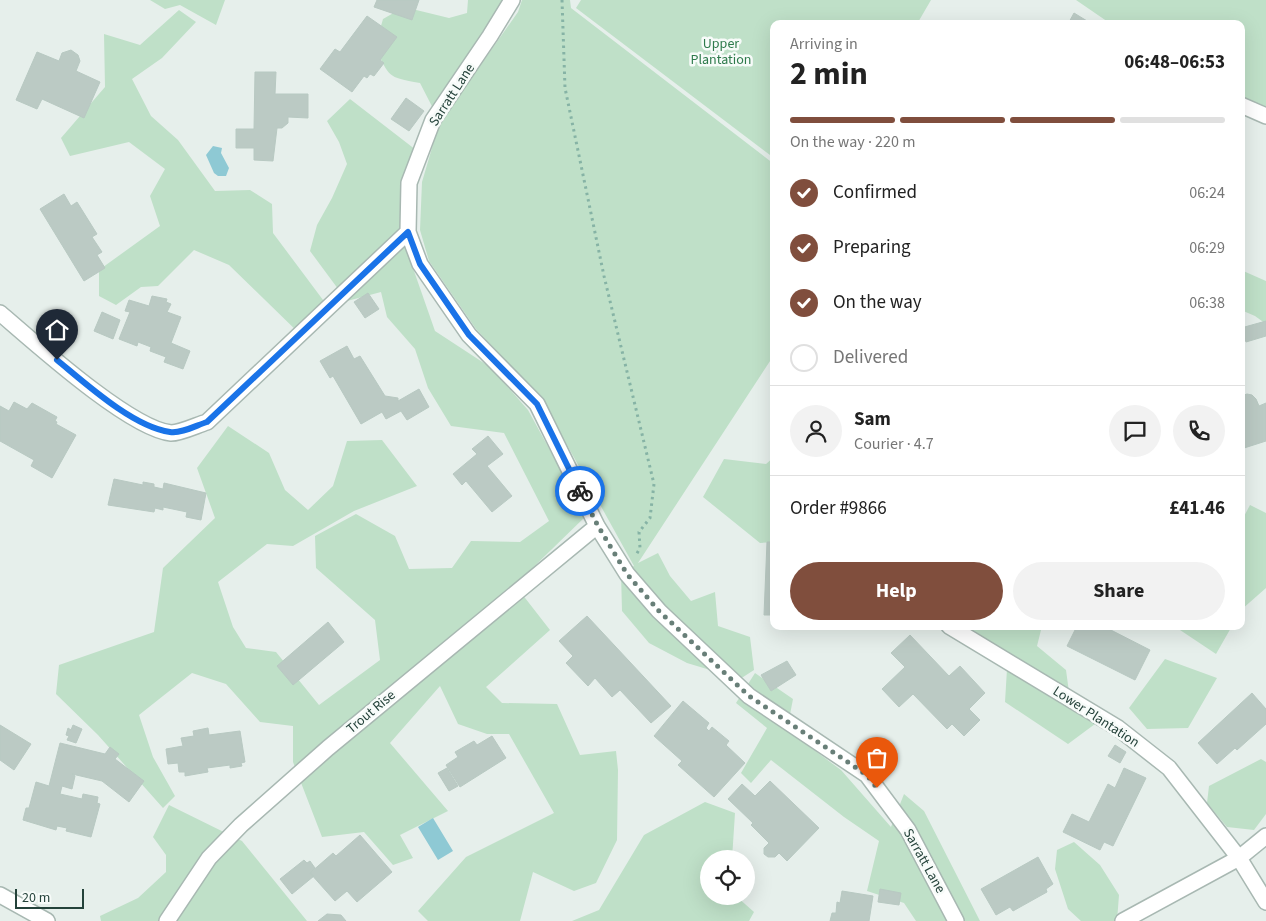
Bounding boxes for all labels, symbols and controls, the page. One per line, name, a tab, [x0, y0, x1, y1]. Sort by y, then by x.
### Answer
text: Arriving in	[790, 33, 858, 55]
park label: Upper Plantation	[691, 34, 751, 70]
text: 06:48–06:53	[1124, 49, 1225, 76]
text: 2 min	[790, 51, 868, 97]
street label: Sarratt Lane	[424, 60, 480, 130]
text: On the way · 220 m	[790, 131, 915, 153]
icon: check	[790, 179, 818, 207]
text: Confirmed	[833, 179, 917, 206]
text: 06:24	[1189, 182, 1225, 204]
icon: check	[790, 234, 818, 262]
text: Preparing	[833, 234, 911, 261]
text: 06:29	[1189, 237, 1225, 259]
icon: check	[790, 289, 818, 317]
text: On the way	[833, 289, 922, 316]
text: 06:38	[1189, 292, 1225, 314]
pin	[36, 309, 78, 360]
icon: home	[43, 316, 71, 344]
text: Delivered	[833, 344, 908, 371]
button: person	[790, 405, 842, 457]
button: chat	[1109, 405, 1161, 457]
button: phone	[1173, 405, 1225, 457]
text: Sam	[854, 406, 891, 433]
text: Courier · 4.7	[854, 433, 934, 455]
courier	[555, 466, 605, 516]
icon: bike	[566, 477, 594, 505]
text: Order #9866	[790, 495, 887, 522]
text: £41.46	[1169, 495, 1225, 522]
button: Help	[790, 562, 1003, 620]
button: Share	[1013, 562, 1225, 620]
street label: Lower Plantation	[1049, 681, 1143, 753]
street label: Trout Rise	[342, 685, 400, 738]
pin	[856, 737, 898, 788]
icon: bag	[863, 744, 891, 772]
street label: Sarratt Lane	[898, 825, 950, 897]
map controls	[700, 850, 755, 905]
button: locate	[700, 850, 755, 905]
scale bar	[15, 886, 84, 909]
text: 20 m	[22, 888, 50, 908]

